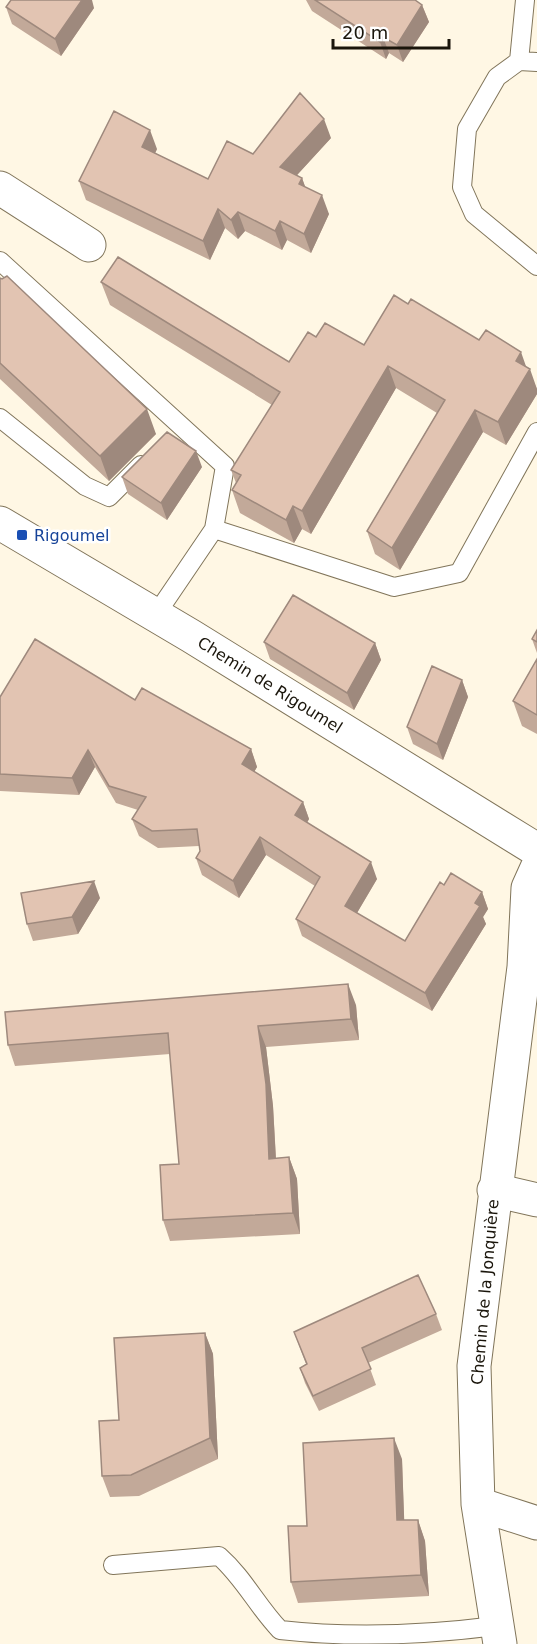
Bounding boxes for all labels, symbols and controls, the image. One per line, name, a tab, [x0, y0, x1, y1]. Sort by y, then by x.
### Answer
scale bar	[333, 12, 448, 50]
text: 20 m	[342, 22, 388, 43]
place label: Rigoumel	[34, 526, 110, 545]
marker: Rigoumel	[15, 528, 29, 542]
street label: Chemin de Rigoumel	[194, 633, 346, 737]
street label: Chemin de la Jonquière	[467, 1198, 503, 1386]

